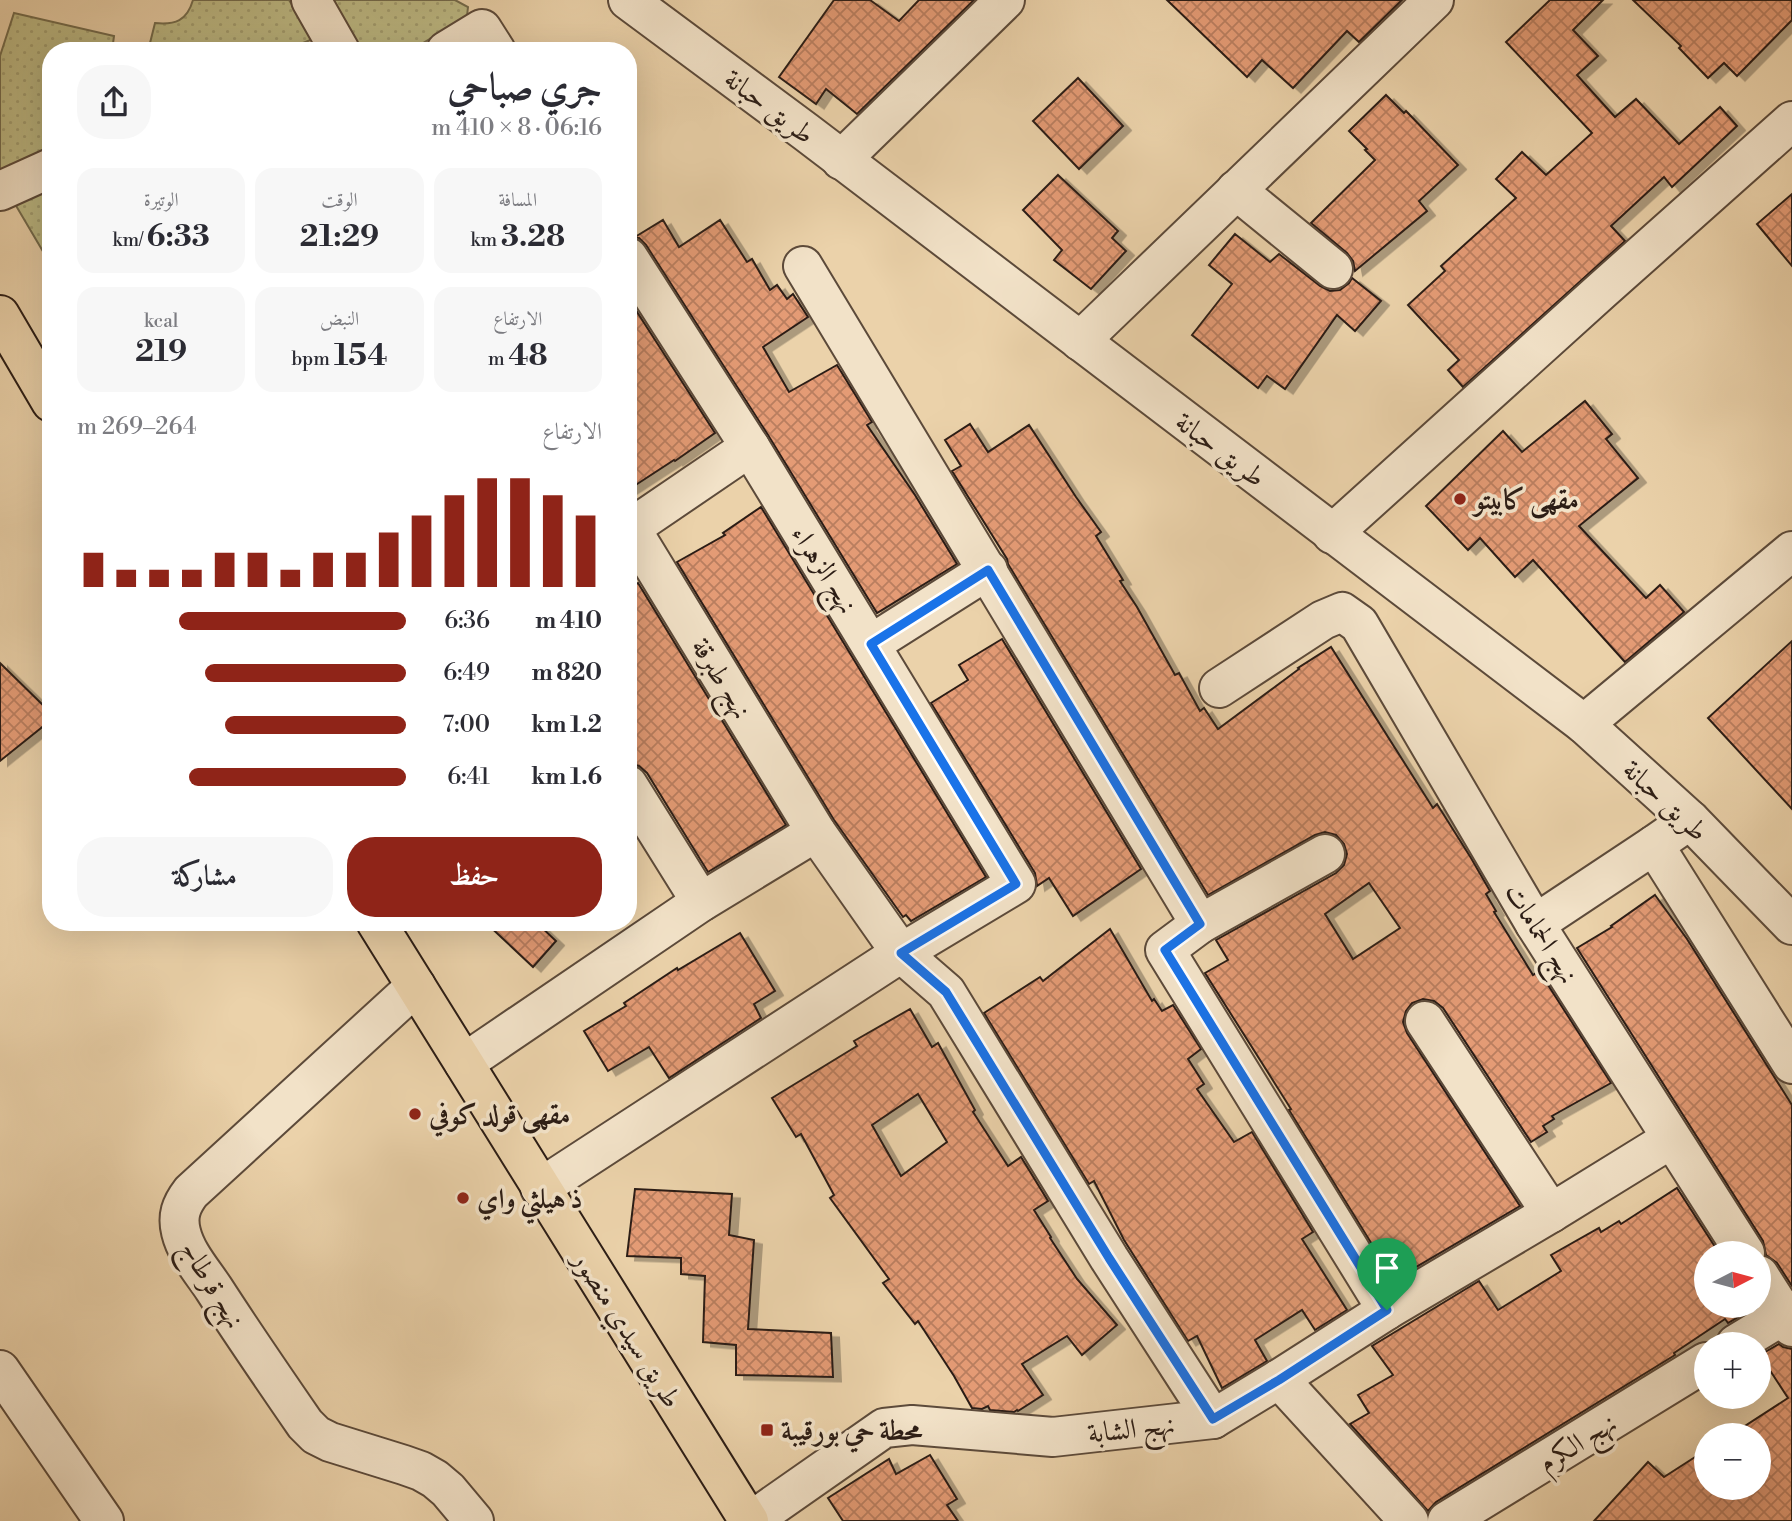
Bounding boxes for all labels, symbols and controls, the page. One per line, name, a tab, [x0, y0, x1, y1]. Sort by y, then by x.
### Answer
street label: طريق حبانة	[717, 62, 821, 153]
text: جري صباحي	[448, 64, 602, 111]
button: share	[77, 65, 151, 139]
text: 06:16 · 8 × 410 m	[431, 114, 602, 142]
text: الوتيرة	[144, 188, 179, 212]
text: الوقت	[321, 188, 358, 212]
text: المسافة	[498, 188, 537, 212]
text: 6:33	[147, 218, 210, 256]
text: 21:29	[300, 218, 379, 256]
text: 3.28	[501, 218, 565, 256]
text: /km	[113, 228, 147, 252]
text: km	[471, 228, 501, 252]
text: النبض	[320, 307, 359, 331]
text: الارتفاع	[493, 307, 542, 331]
text: kcal	[144, 309, 178, 333]
text: 219	[135, 333, 187, 371]
text: 154	[334, 337, 388, 375]
text: 48	[509, 337, 548, 375]
text: bpm	[292, 347, 334, 371]
text: m	[488, 347, 509, 371]
street label: طريق حبانة	[1168, 405, 1272, 496]
text: 264–269 m	[77, 413, 196, 441]
text: الارتفاع	[542, 418, 602, 446]
place label: مقهى كابيتو	[1471, 483, 1579, 519]
marker: مقهى كابيتو	[1452, 491, 1468, 507]
street label: نهج الزهراء	[778, 519, 864, 624]
text: 6:36	[444, 607, 490, 635]
text: 410 m	[535, 607, 602, 635]
street label: نهج طبرقة	[678, 632, 759, 729]
text: 6:49	[443, 659, 490, 687]
text: 820 m	[532, 659, 602, 687]
text: 7:00	[442, 711, 490, 739]
text: 1.2 km	[531, 711, 602, 739]
street label: طريق حبانة	[1615, 753, 1715, 850]
text: 6:41	[447, 763, 490, 791]
text: 1.6 km	[531, 763, 602, 791]
button: مشاركة	[77, 837, 333, 917]
button: حفظ	[347, 837, 602, 917]
street label: نهج الحمامات	[1491, 877, 1585, 994]
place label: مقهى قولد كوفي	[428, 1098, 570, 1137]
marker: مقهى قولد كوفي	[407, 1106, 423, 1122]
place label: ذ هيلثي واي	[477, 1182, 583, 1225]
marker: ذ هيلثي واي	[455, 1190, 471, 1206]
street label: نهج قرطاج	[166, 1234, 252, 1339]
pin	[1357, 1238, 1417, 1310]
north arrow	[1694, 1241, 1771, 1318]
map controls	[1694, 1241, 1771, 1500]
street label: طريق سيدي منصور	[560, 1242, 689, 1417]
icon: arrive	[1368, 1249, 1406, 1287]
button: +	[1694, 1332, 1771, 1409]
street label: نهج الكرم	[1532, 1406, 1627, 1486]
street label: نهج الشابة	[1086, 1408, 1177, 1457]
place label: محطة حي بورقيبة	[781, 1414, 923, 1453]
marker: محطة حي بورقيبة	[759, 1422, 775, 1438]
button: −	[1694, 1423, 1771, 1500]

